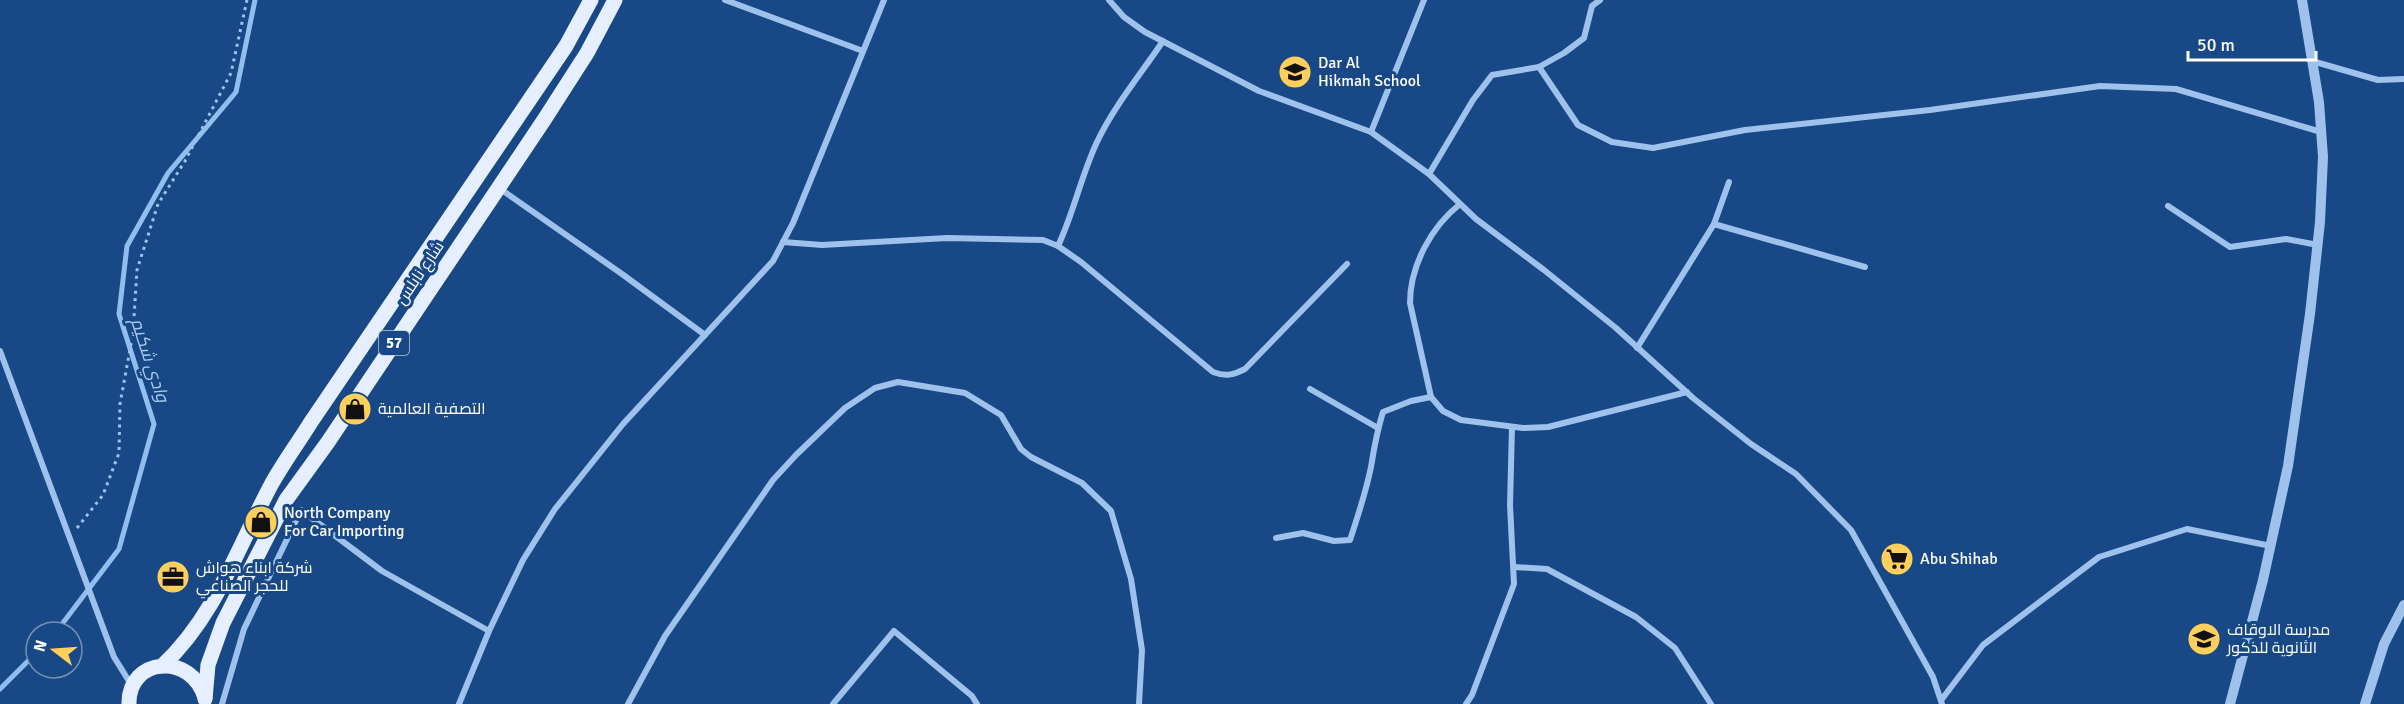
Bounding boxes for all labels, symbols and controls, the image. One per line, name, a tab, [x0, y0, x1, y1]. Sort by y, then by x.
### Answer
scale bar	[2188, 24, 2316, 62]
text: 50 m	[2197, 34, 2235, 56]
place label: Dar Al Hikmah School	[1318, 53, 1421, 91]
school or university icon: Dar Al Hikmah School	[1277, 54, 1313, 90]
street label: شارع نابلس	[391, 237, 449, 309]
water label: وادي شكيم	[123, 314, 174, 407]
road number: 57	[379, 331, 409, 355]
shop icon: التصفية العالمية	[337, 391, 373, 427]
place label: التصفية العالمية	[378, 399, 486, 419]
place label: North Company For Car Importing	[284, 503, 404, 541]
shop icon: North Company For Car Importing	[243, 504, 279, 540]
supermarket icon: Abu Shihab	[1879, 541, 1915, 577]
place label: Abu Shihab	[1920, 549, 1998, 569]
place label: شركة ابناء هواش للحجر الصناعي	[196, 558, 312, 599]
office icon: شركة ابناء هواش للحجر الصناعي	[155, 559, 191, 595]
north arrow	[24, 620, 84, 680]
place label: مدرسة الاوقاف الثانوية للذكور	[2226, 620, 2330, 658]
school or university icon: مدرسة الاوقاف الثانوية للذكور	[2186, 621, 2222, 657]
text: N	[29, 638, 52, 654]

